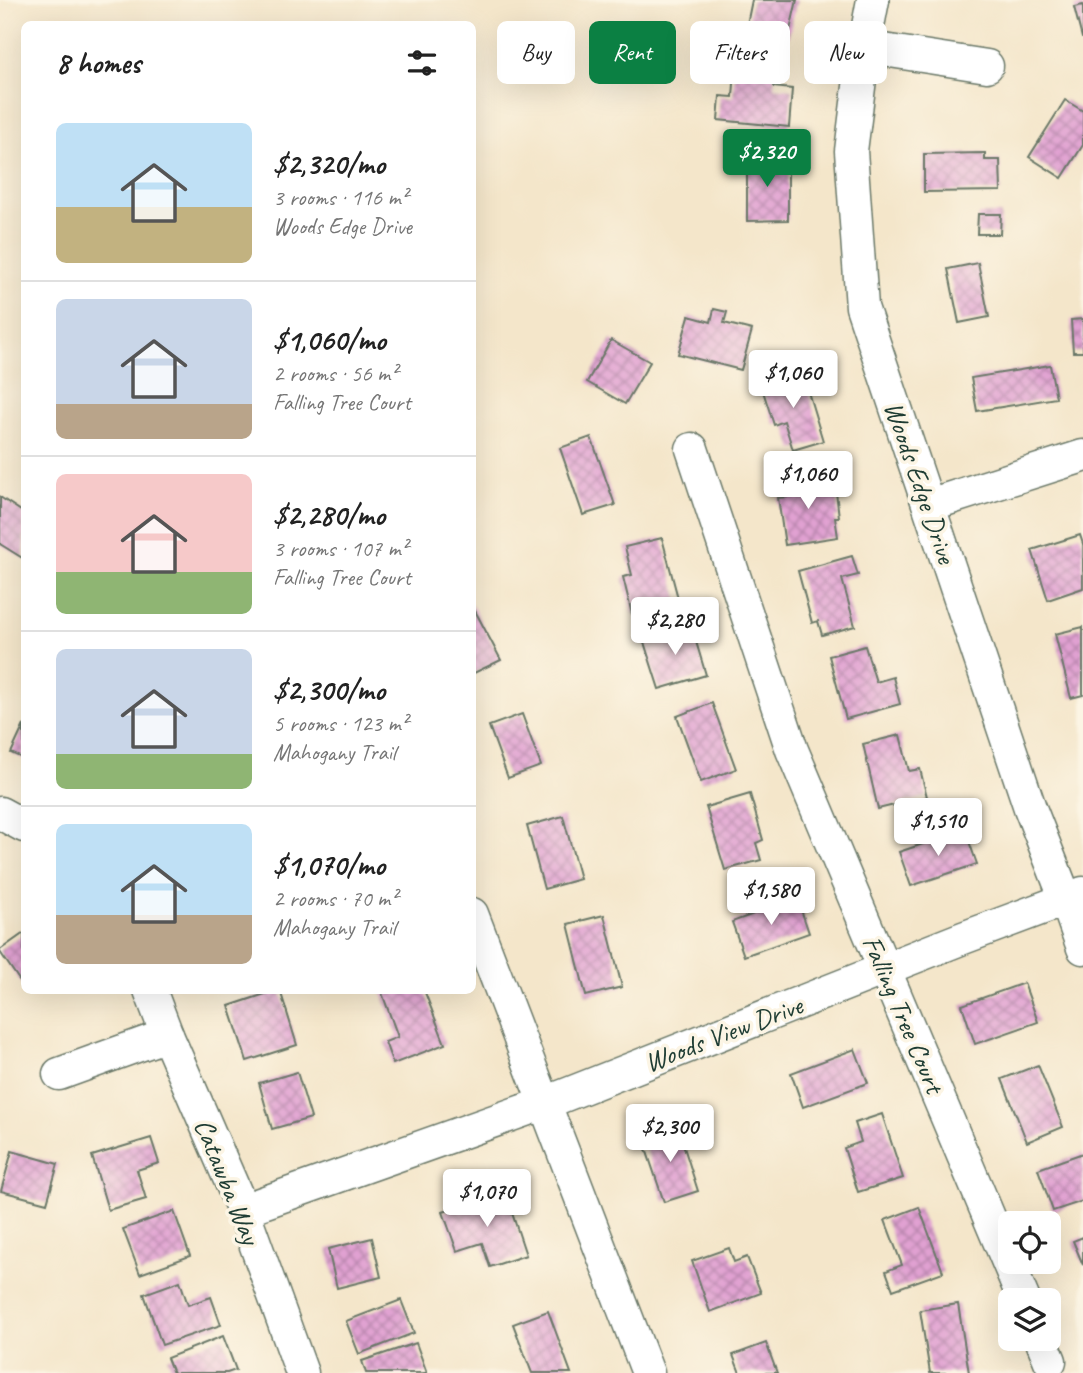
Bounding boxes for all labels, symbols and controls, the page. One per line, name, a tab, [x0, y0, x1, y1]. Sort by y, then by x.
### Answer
chip: Buy	[497, 21, 575, 84]
chip: Rent	[589, 21, 676, 84]
chip: Filters	[690, 21, 790, 84]
chip: New	[804, 21, 887, 84]
text: 8 homes	[56, 44, 141, 82]
icon: filters	[403, 44, 441, 82]
pin: $2,320	[710, 130, 824, 189]
text: $2,320	[739, 137, 795, 166]
text: $2,320/mo	[273, 145, 385, 183]
icon: home	[112, 151, 196, 235]
text: 3 rooms · 116 m²	[273, 183, 408, 212]
text: Woods Edge Drive	[273, 212, 412, 241]
text: $1,060/mo	[273, 321, 386, 359]
icon: home	[112, 327, 196, 411]
pin: $1,060	[736, 350, 850, 410]
text: $1,060	[765, 358, 821, 387]
text: 2 rooms · 56 m²	[273, 359, 397, 388]
text: Falling Tree Court	[273, 388, 411, 417]
street label: Woods Edge Drive	[877, 397, 965, 569]
pin: $1,060	[751, 452, 865, 511]
text: $1,060	[780, 459, 836, 488]
text: $2,280/mo	[273, 496, 385, 534]
icon: home	[112, 502, 196, 586]
text: 3 rooms · 107 m²	[273, 534, 408, 563]
text: Falling Tree Court	[273, 563, 411, 592]
pin: $2,280	[618, 598, 732, 657]
text: $2,280	[647, 605, 703, 634]
text: $2,300/mo	[273, 671, 385, 709]
icon: home	[112, 677, 196, 761]
text: 5 rooms · 123 m²	[273, 709, 408, 738]
text: Mahogany Trail	[273, 738, 396, 767]
pin: $1,510	[881, 798, 995, 858]
text: $1,510	[910, 806, 966, 835]
text: $1,070/mo	[273, 846, 385, 884]
icon: home	[112, 852, 196, 936]
pin: $1,580	[714, 867, 828, 927]
text: $1,580	[743, 875, 799, 904]
text: 2 rooms · 70 m²	[273, 884, 397, 913]
text: Mahogany Trail	[273, 913, 396, 942]
street label: Falling Tree Court	[855, 930, 953, 1101]
street label: Woods View Drive	[639, 987, 809, 1080]
pin: $2,300	[613, 1104, 727, 1164]
text: $2,300	[642, 1112, 698, 1141]
street label: Catawba Way	[187, 1113, 269, 1251]
pin: $1,070	[430, 1170, 544, 1229]
text: $1,070	[459, 1177, 515, 1206]
map controls	[998, 1211, 1061, 1351]
button: locate	[998, 1211, 1061, 1274]
button: layers	[998, 1288, 1061, 1351]

